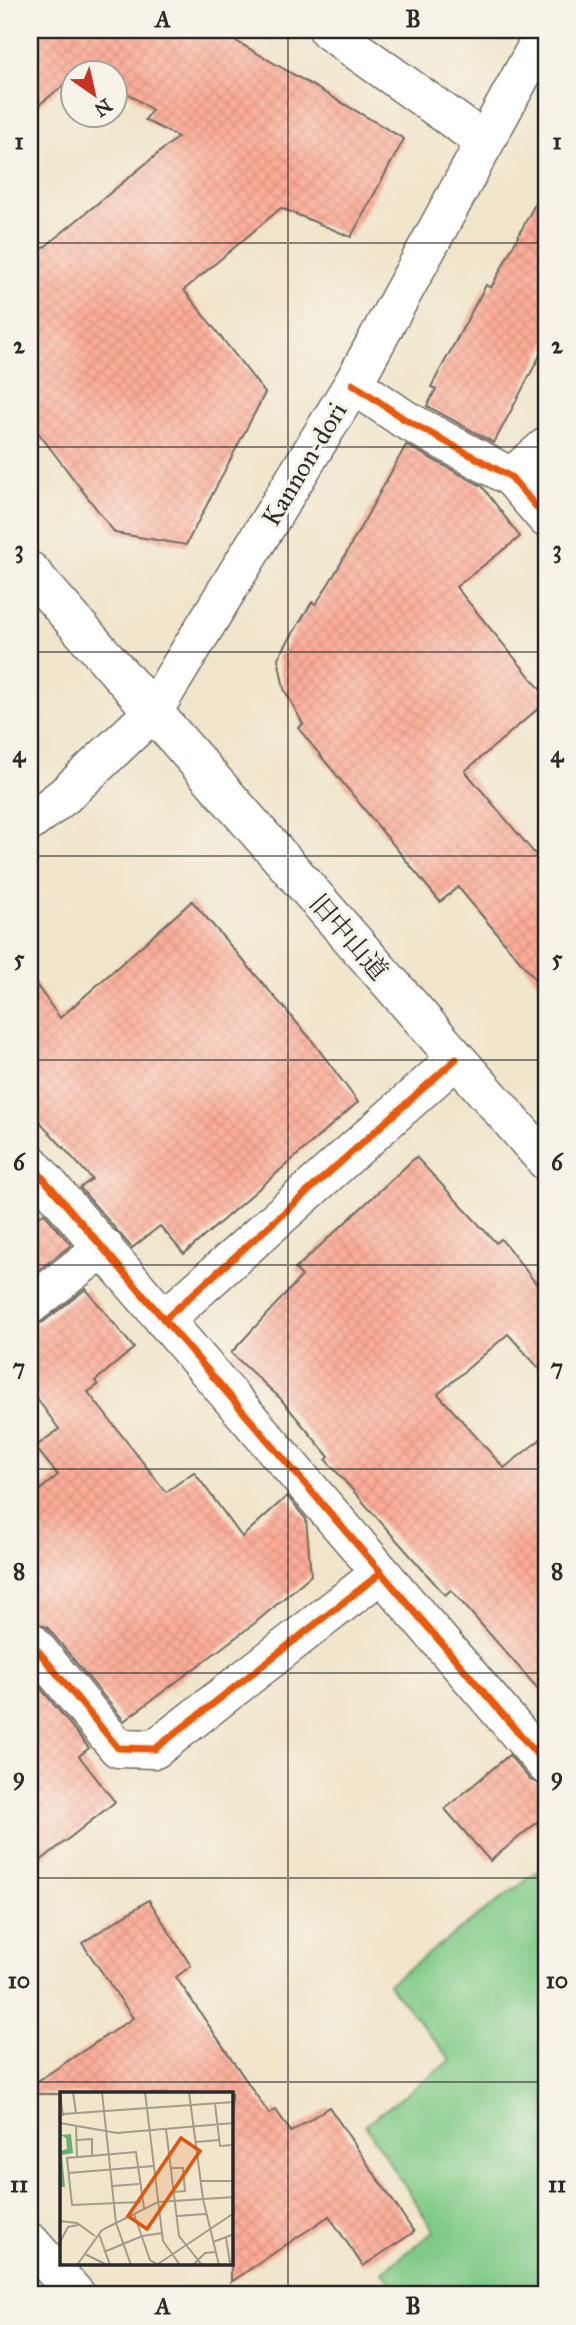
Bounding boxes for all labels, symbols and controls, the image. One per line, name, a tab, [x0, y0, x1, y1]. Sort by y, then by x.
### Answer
text: A	[153, 5, 171, 33]
text: B	[405, 5, 421, 33]
north arrow	[60, 60, 130, 130]
text: N	[90, 94, 116, 122]
text: 1	[14, 127, 24, 155]
text: 1	[552, 127, 562, 155]
text: 2	[13, 331, 25, 359]
text: 2	[551, 331, 563, 359]
street label: Kannon-dori	[255, 396, 353, 532]
text: 3	[14, 535, 24, 564]
text: 3	[552, 535, 562, 564]
text: 4	[13, 740, 27, 768]
text: 4	[551, 740, 565, 768]
street label: 旧中山道	[303, 887, 395, 987]
text: 5	[14, 944, 25, 972]
text: 5	[552, 944, 563, 972]
text: 6	[13, 1148, 26, 1176]
text: 6	[551, 1148, 564, 1176]
text: 7	[13, 1353, 25, 1381]
text: 7	[551, 1353, 563, 1381]
text: 8	[13, 1557, 25, 1585]
text: 8	[551, 1557, 563, 1585]
text: 9	[13, 1762, 25, 1791]
text: 9	[551, 1762, 563, 1791]
text: 10	[8, 1966, 30, 1994]
text: 10	[546, 1966, 568, 1994]
inset map	[60, 2092, 233, 2266]
text: 11	[10, 2170, 28, 2198]
text: 11	[548, 2170, 566, 2198]
text: A	[153, 2292, 171, 2320]
text: B	[405, 2292, 421, 2320]

